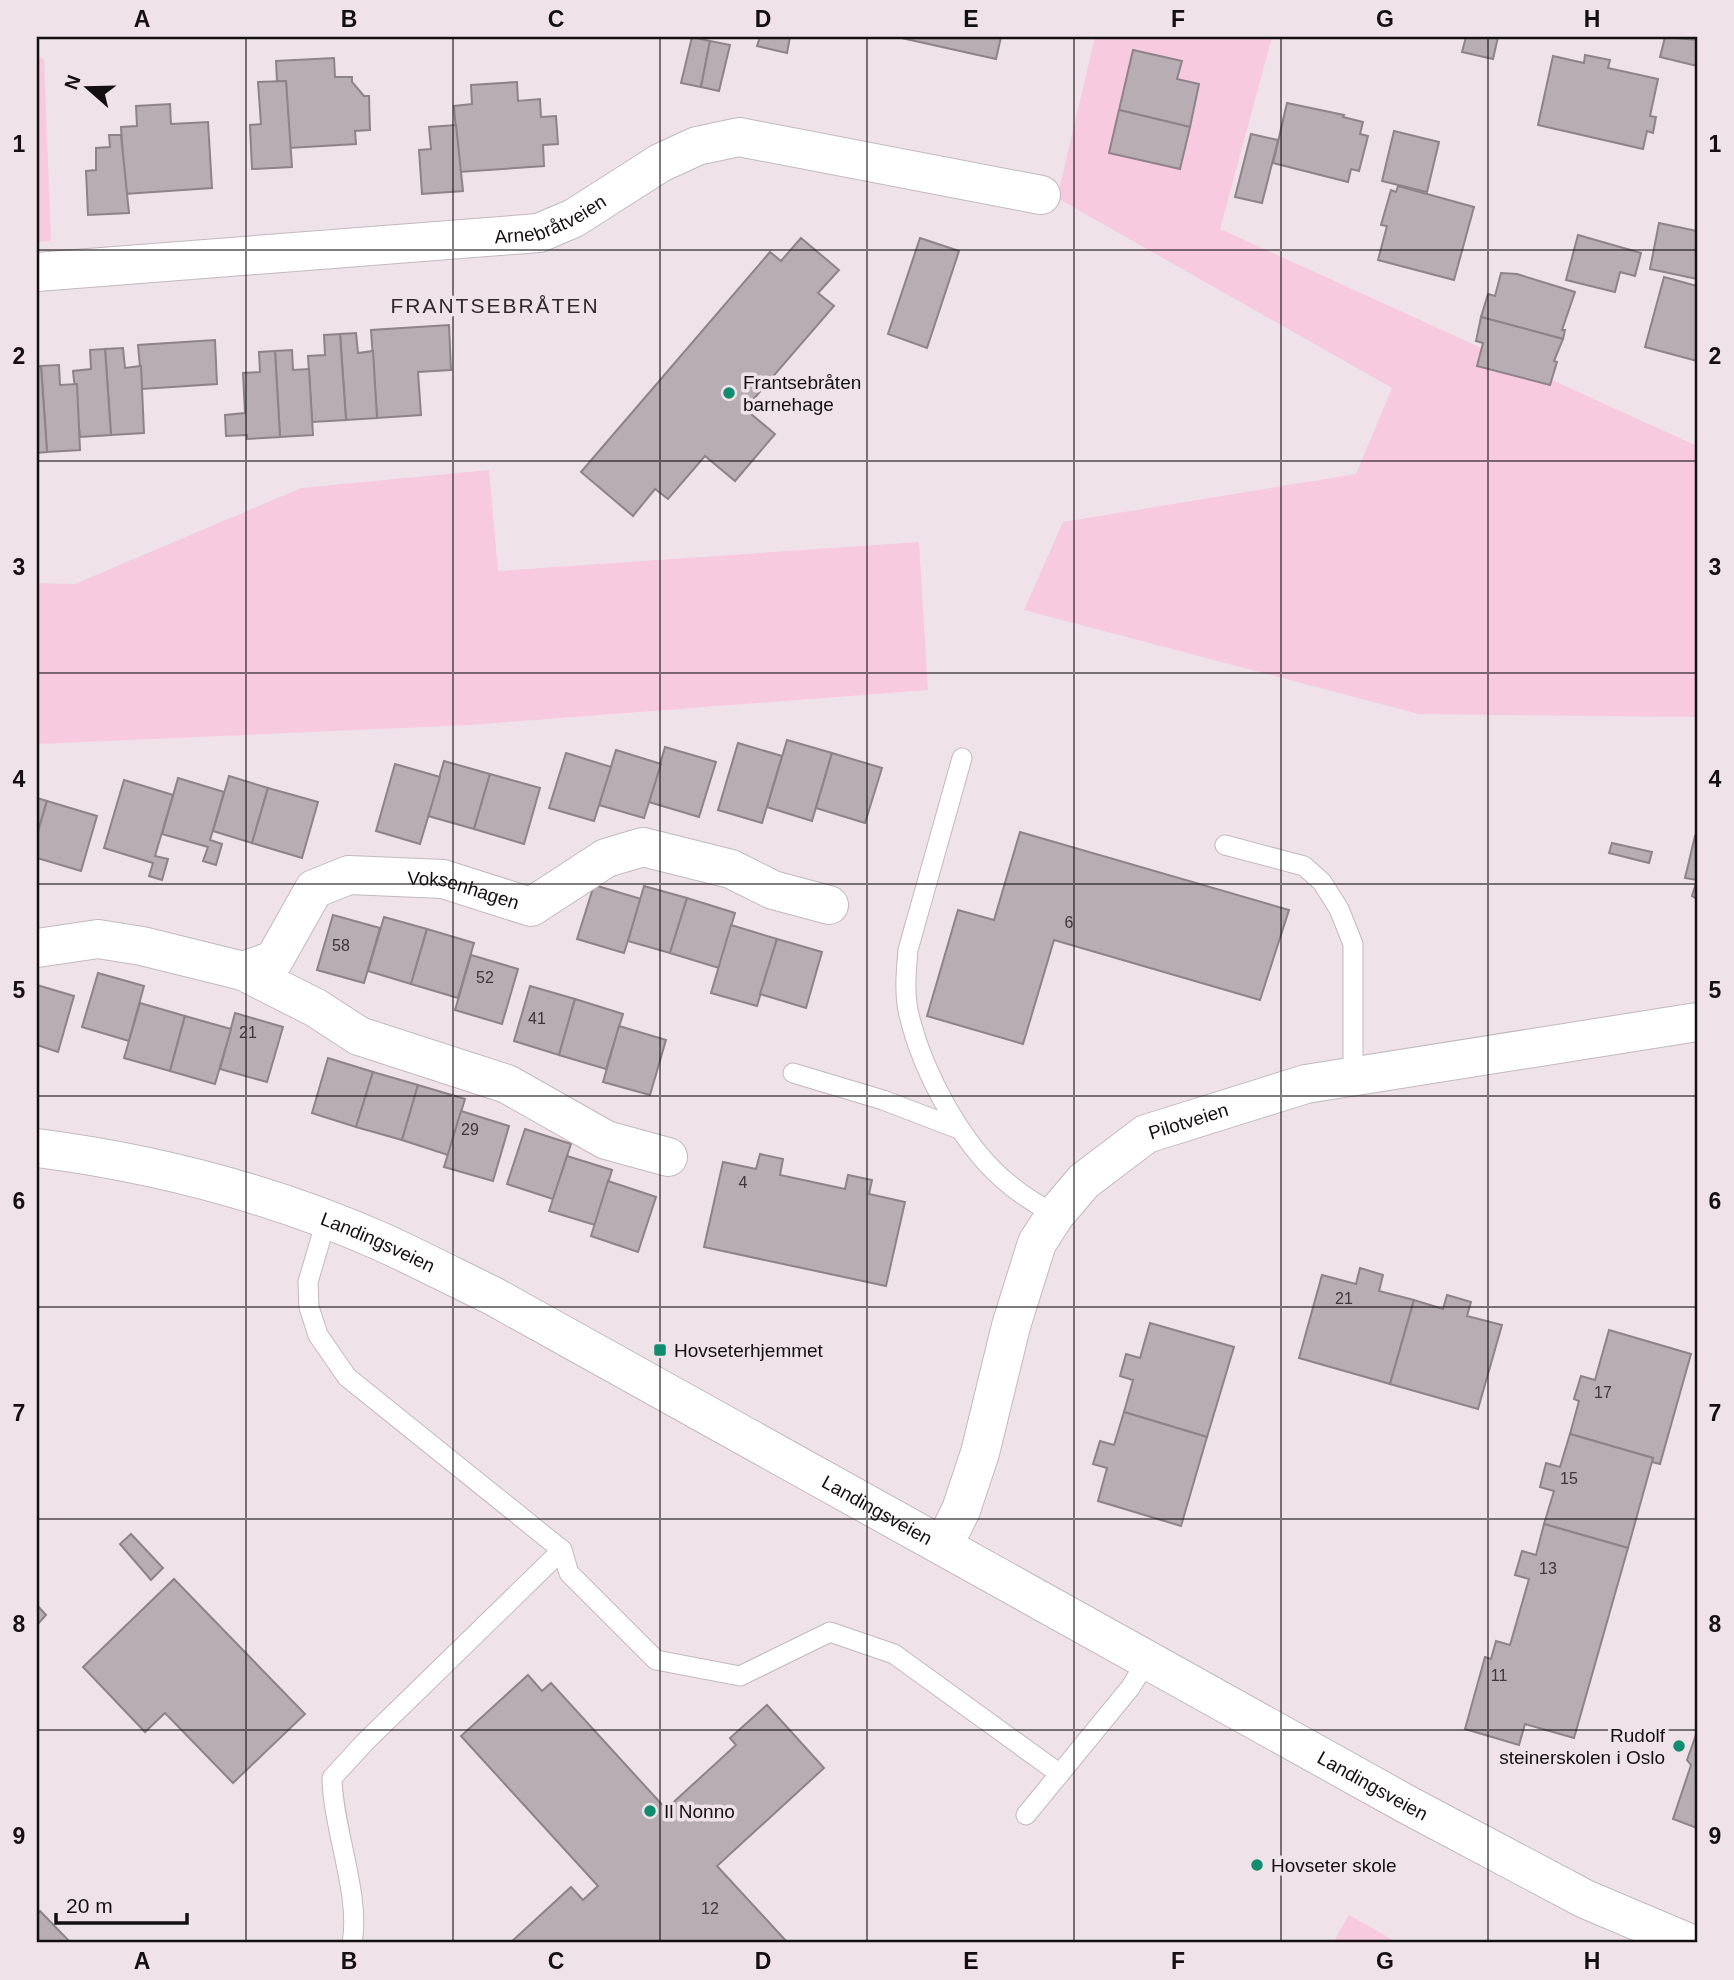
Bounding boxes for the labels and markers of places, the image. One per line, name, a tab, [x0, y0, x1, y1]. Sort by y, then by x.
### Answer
place label: Frantsebråten barnehage	[743, 372, 861, 415]
marker: Frantsebråten barnehage	[721, 385, 737, 401]
place label: Hovseterhjemmet	[674, 1340, 824, 1361]
marker: Hovseterhjemmet	[652, 1342, 668, 1358]
place label: Rudolf steinerskolen i Oslo	[1499, 1725, 1666, 1768]
marker: Rudolf steinerskolen i Oslo	[1671, 1738, 1687, 1754]
place label: Il Nonno	[664, 1801, 735, 1822]
marker: Il Nonno	[642, 1803, 658, 1819]
place label: Hovseter skole	[1271, 1855, 1397, 1876]
marker: Hovseter skole	[1249, 1857, 1265, 1873]

